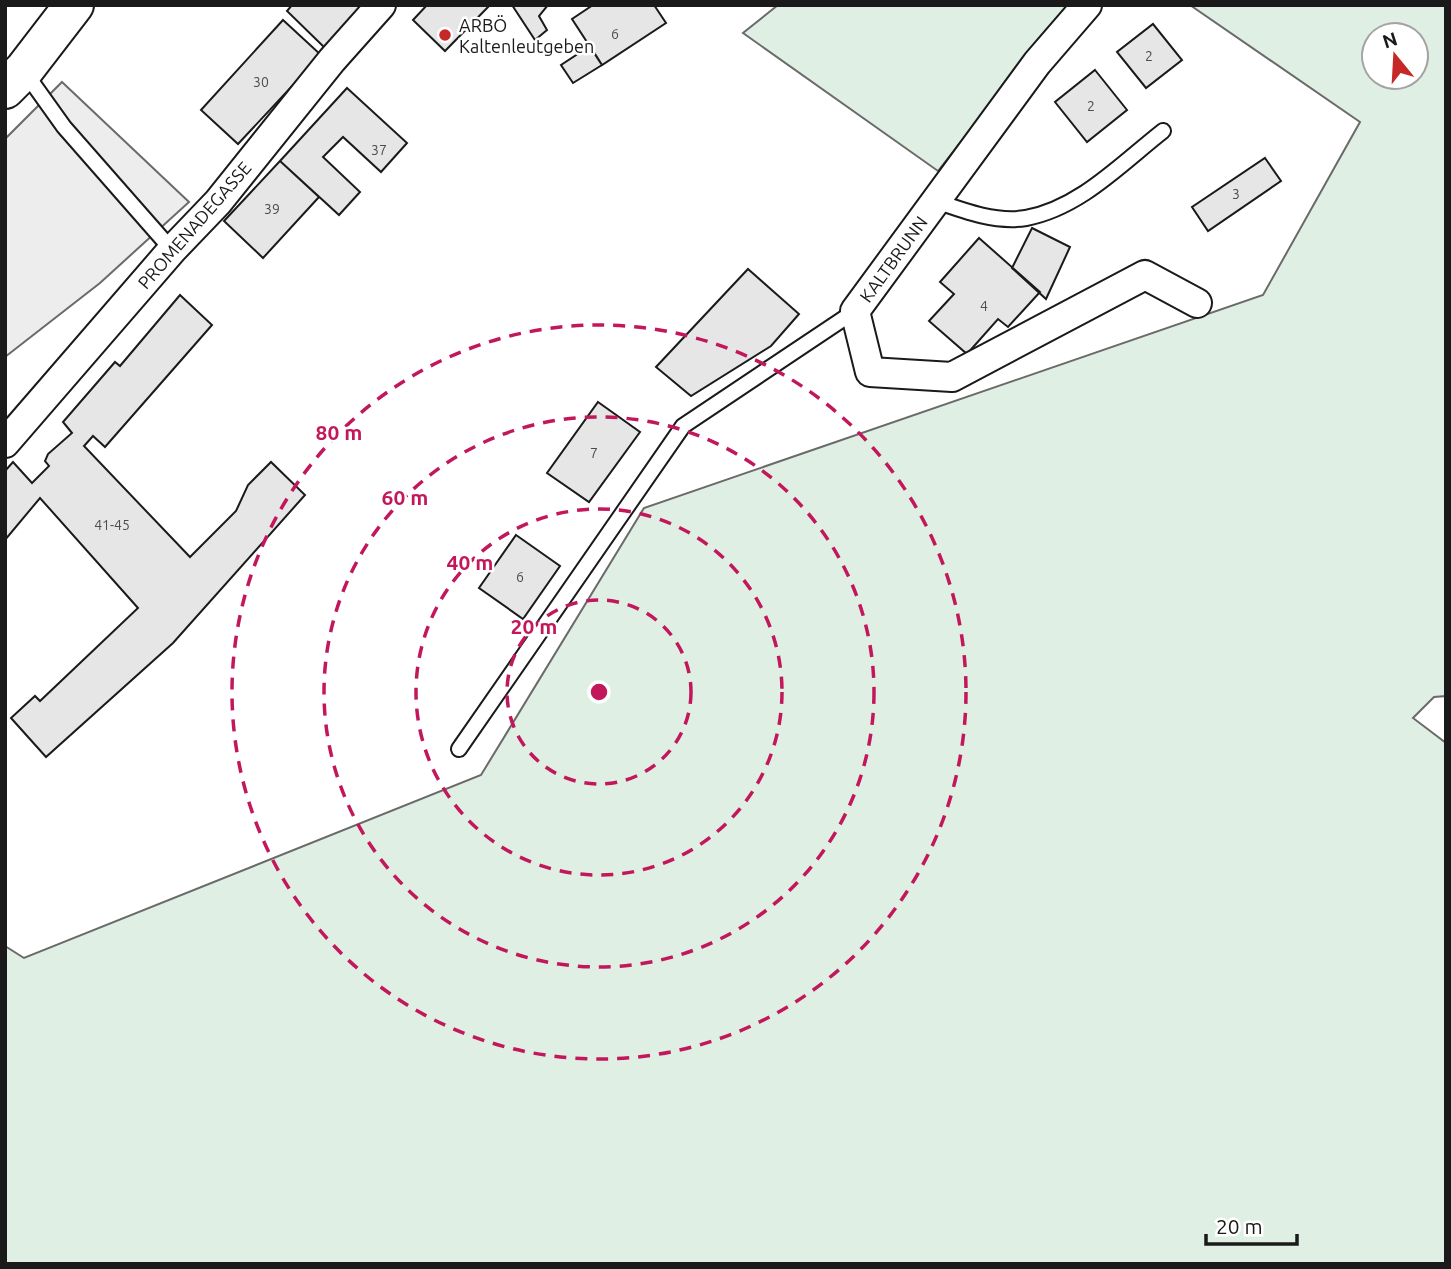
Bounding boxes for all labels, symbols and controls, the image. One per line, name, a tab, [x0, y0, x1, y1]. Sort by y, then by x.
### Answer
place label: ARBÖ Kaltenleutgeben	[459, 15, 594, 56]
north arrow	[1360, 21, 1430, 91]
house number: 6	[611, 26, 619, 42]
marker: ARBÖ Kaltenleutgeben	[437, 27, 453, 43]
text: N	[1380, 27, 1400, 52]
house number: 2	[1145, 48, 1153, 64]
house number: 30	[253, 74, 269, 90]
house number: 2	[1087, 98, 1095, 114]
house number: 37	[371, 142, 387, 158]
street label: PROMENADEGASSE	[133, 157, 255, 293]
house number: 3	[1232, 186, 1240, 202]
house number: 39	[264, 201, 280, 217]
street label: KALTBRUNN	[855, 212, 931, 306]
house number: 4	[980, 298, 988, 314]
text: 80 m	[316, 420, 362, 444]
house number: 7	[590, 445, 598, 461]
text: 60 m	[382, 485, 428, 509]
house number: 41-45	[94, 517, 130, 533]
text: 40 m	[447, 550, 493, 574]
house number: 6	[516, 569, 524, 585]
text: 20 m	[511, 614, 557, 638]
centre of rings	[587, 680, 611, 704]
scale bar	[1206, 1202, 1297, 1246]
text: 20 m	[1216, 1214, 1263, 1238]

